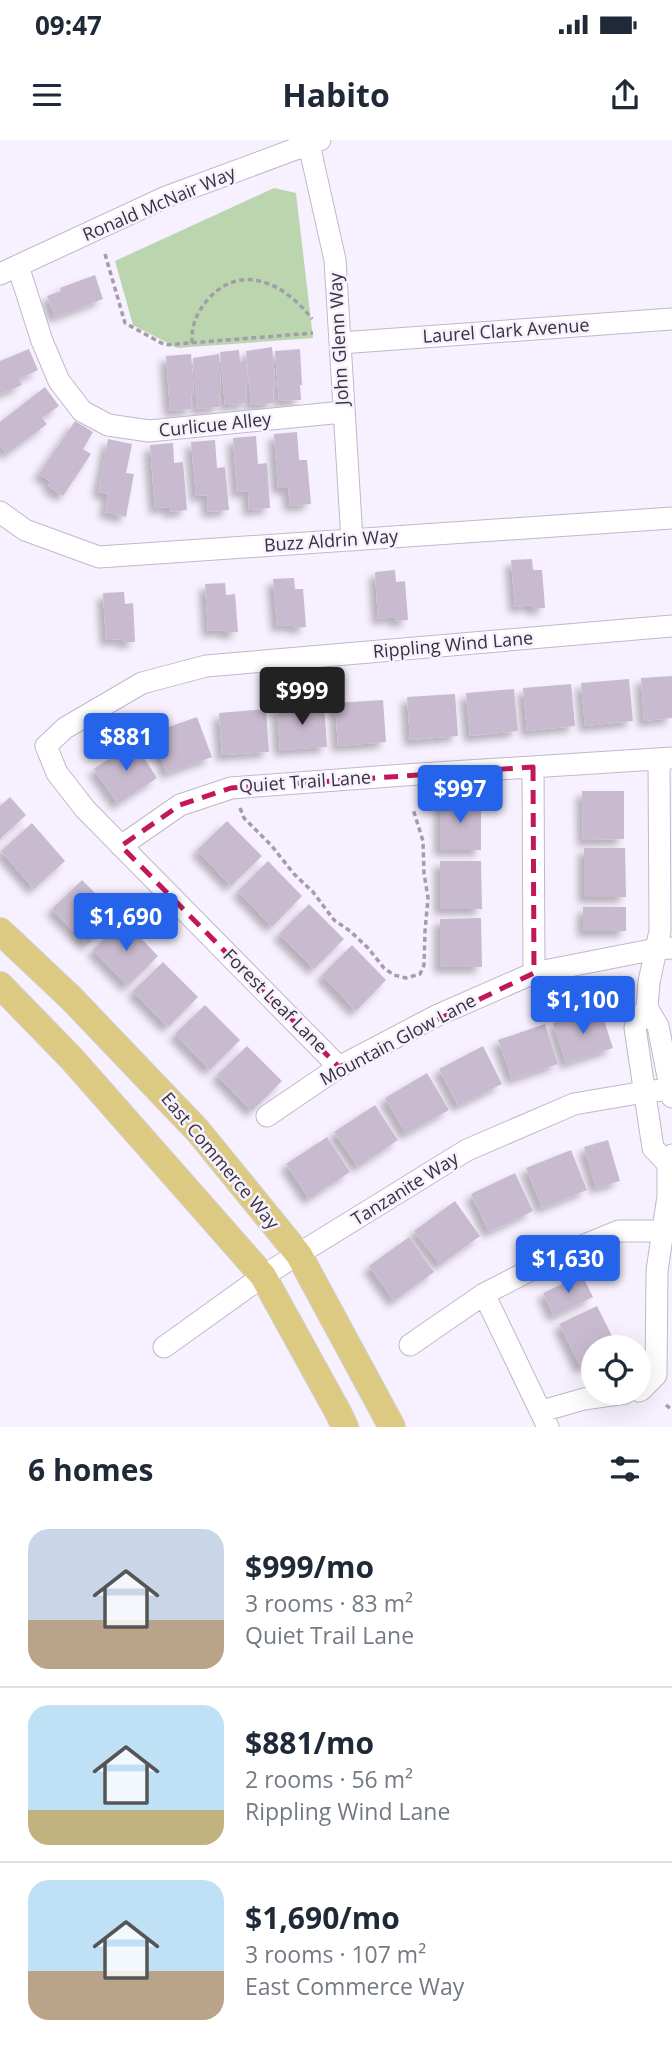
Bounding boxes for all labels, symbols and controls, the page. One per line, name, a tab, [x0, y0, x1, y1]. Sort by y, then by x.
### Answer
text: 09:47	[35, 7, 102, 43]
text: Habito	[282, 73, 390, 116]
icon: menu	[28, 76, 66, 114]
icon: share	[606, 76, 644, 114]
street label: Ronald McNair Way	[79, 160, 240, 246]
street label: John Glenn Way	[322, 271, 354, 408]
street label: Laurel Clark Avenue	[422, 312, 590, 348]
street label: Curlicue Alley	[158, 406, 273, 442]
street label: Buzz Aldrin Way	[263, 523, 400, 557]
street label: Rippling Wind Lane	[372, 625, 534, 663]
pin: $999	[261, 668, 343, 727]
text: $999	[276, 674, 328, 706]
pin: $881	[85, 714, 167, 773]
text: $881	[100, 720, 152, 752]
street label: Quiet Trail Lane	[238, 764, 372, 798]
pin: $997	[419, 766, 501, 825]
text: $997	[434, 772, 486, 804]
pin: $1,690	[69, 894, 183, 953]
text: $1,690	[90, 900, 162, 932]
street label: Forest Leaf Lane	[218, 943, 333, 1058]
pin: $1,100	[526, 976, 640, 1036]
text: $1,100	[547, 983, 619, 1015]
street label: Mountain Glow Lane	[315, 988, 480, 1090]
street label: East Commerce Way	[156, 1087, 286, 1235]
street label: Tanzanite Way	[346, 1145, 463, 1231]
pin: $1,630	[511, 1236, 625, 1295]
text: $1,630	[532, 1242, 604, 1274]
map controls	[581, 1335, 651, 1405]
button: locate	[581, 1335, 651, 1405]
text: 6 homes	[28, 1449, 153, 1490]
icon: filters	[606, 1450, 644, 1488]
text: $999/mo	[245, 1546, 374, 1587]
icon: home	[84, 1557, 168, 1641]
text: 3 rooms · 83 m²	[245, 1587, 413, 1619]
text: Quiet Trail Lane	[245, 1619, 414, 1651]
text: $881/mo	[245, 1722, 374, 1763]
icon: home	[84, 1733, 168, 1817]
text: 2 rooms · 56 m²	[245, 1763, 413, 1795]
text: Rippling Wind Lane	[245, 1795, 450, 1827]
text: $1,690/mo	[245, 1897, 400, 1938]
icon: home	[84, 1908, 168, 1992]
text: 3 rooms · 107 m²	[245, 1938, 426, 1970]
text: East Commerce Way	[245, 1970, 464, 2002]

